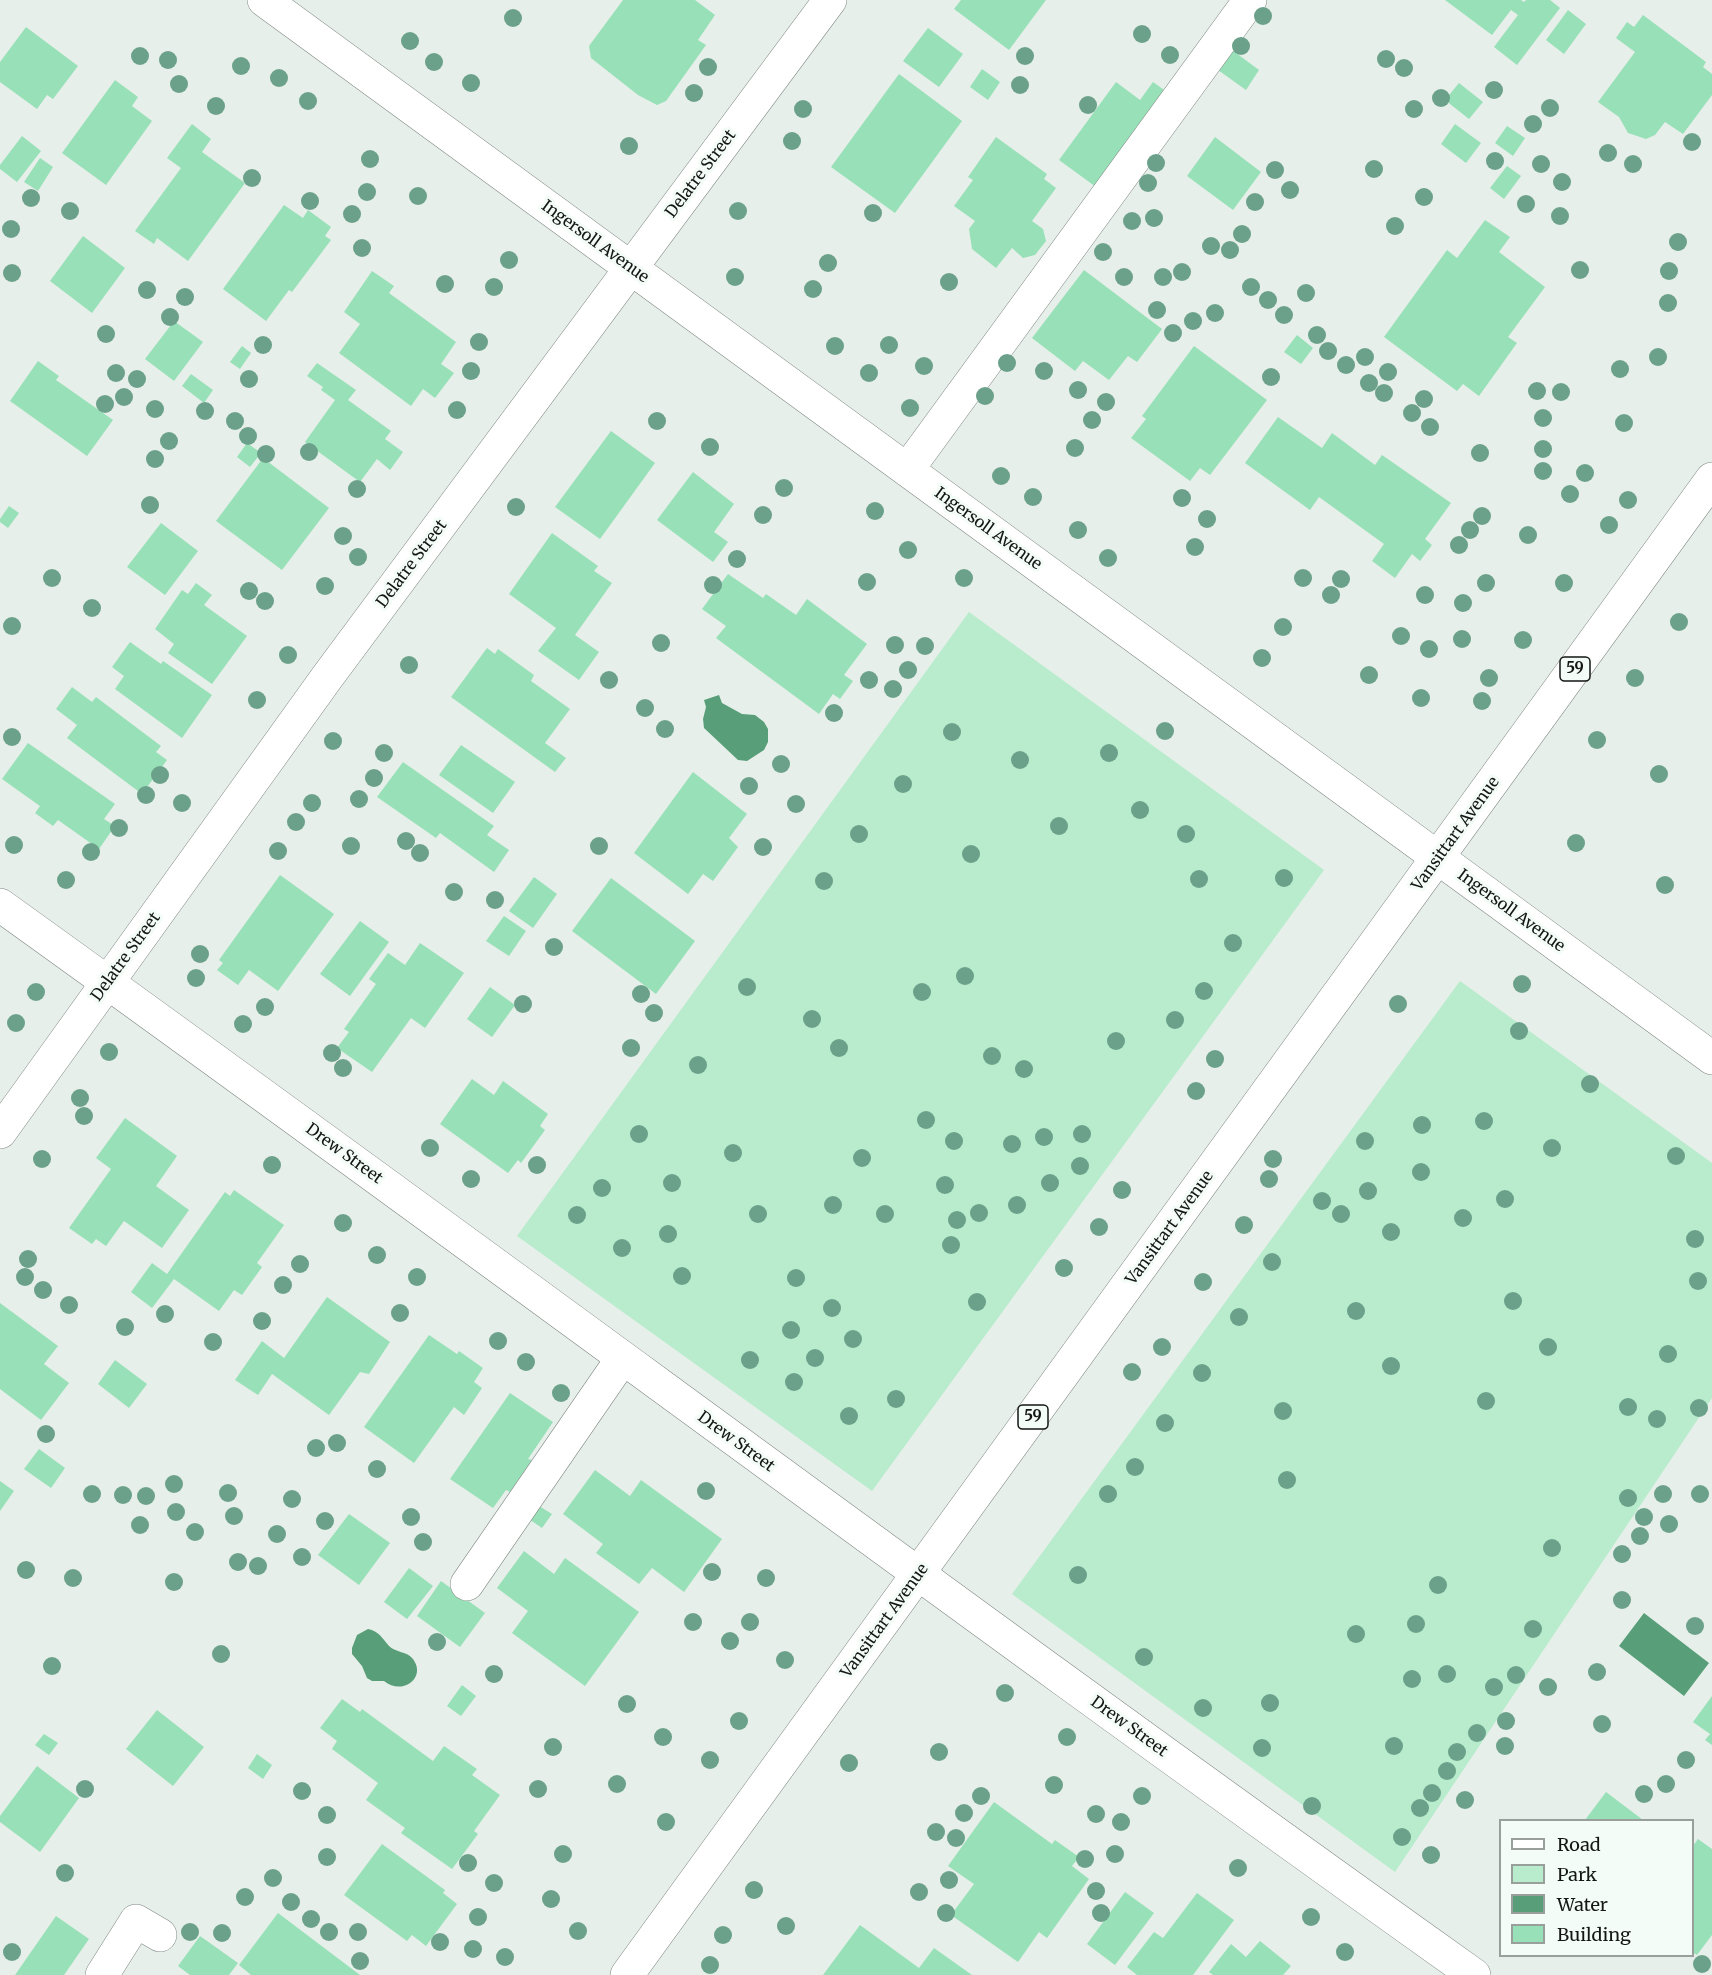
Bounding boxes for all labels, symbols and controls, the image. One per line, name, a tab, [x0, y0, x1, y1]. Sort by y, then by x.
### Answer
street label: Delatre Street	[662, 126, 740, 222]
street label: Ingersoll Avenue	[538, 197, 652, 287]
street label: Ingersoll Avenue	[931, 484, 1045, 574]
street label: Delatre Street	[373, 516, 451, 612]
road number: 59	[1560, 657, 1590, 681]
street label: Vansittart Avenue	[1408, 773, 1504, 895]
street label: Ingersoll Avenue	[1454, 866, 1568, 956]
street label: Delatre Street	[87, 909, 165, 1005]
street label: Drew Street	[302, 1120, 386, 1188]
street label: Vansittart Avenue	[1122, 1167, 1218, 1289]
road number: 59	[1018, 1405, 1048, 1429]
street label: Drew Street	[694, 1408, 778, 1476]
street label: Vansittart Avenue	[837, 1560, 933, 1682]
street label: Drew Street	[1087, 1693, 1171, 1761]
legend	[1499, 1819, 1694, 1957]
text: Road	[1557, 1833, 1601, 1856]
text: Park	[1557, 1863, 1597, 1886]
text: Water	[1557, 1893, 1608, 1916]
text: Building	[1557, 1923, 1631, 1946]

